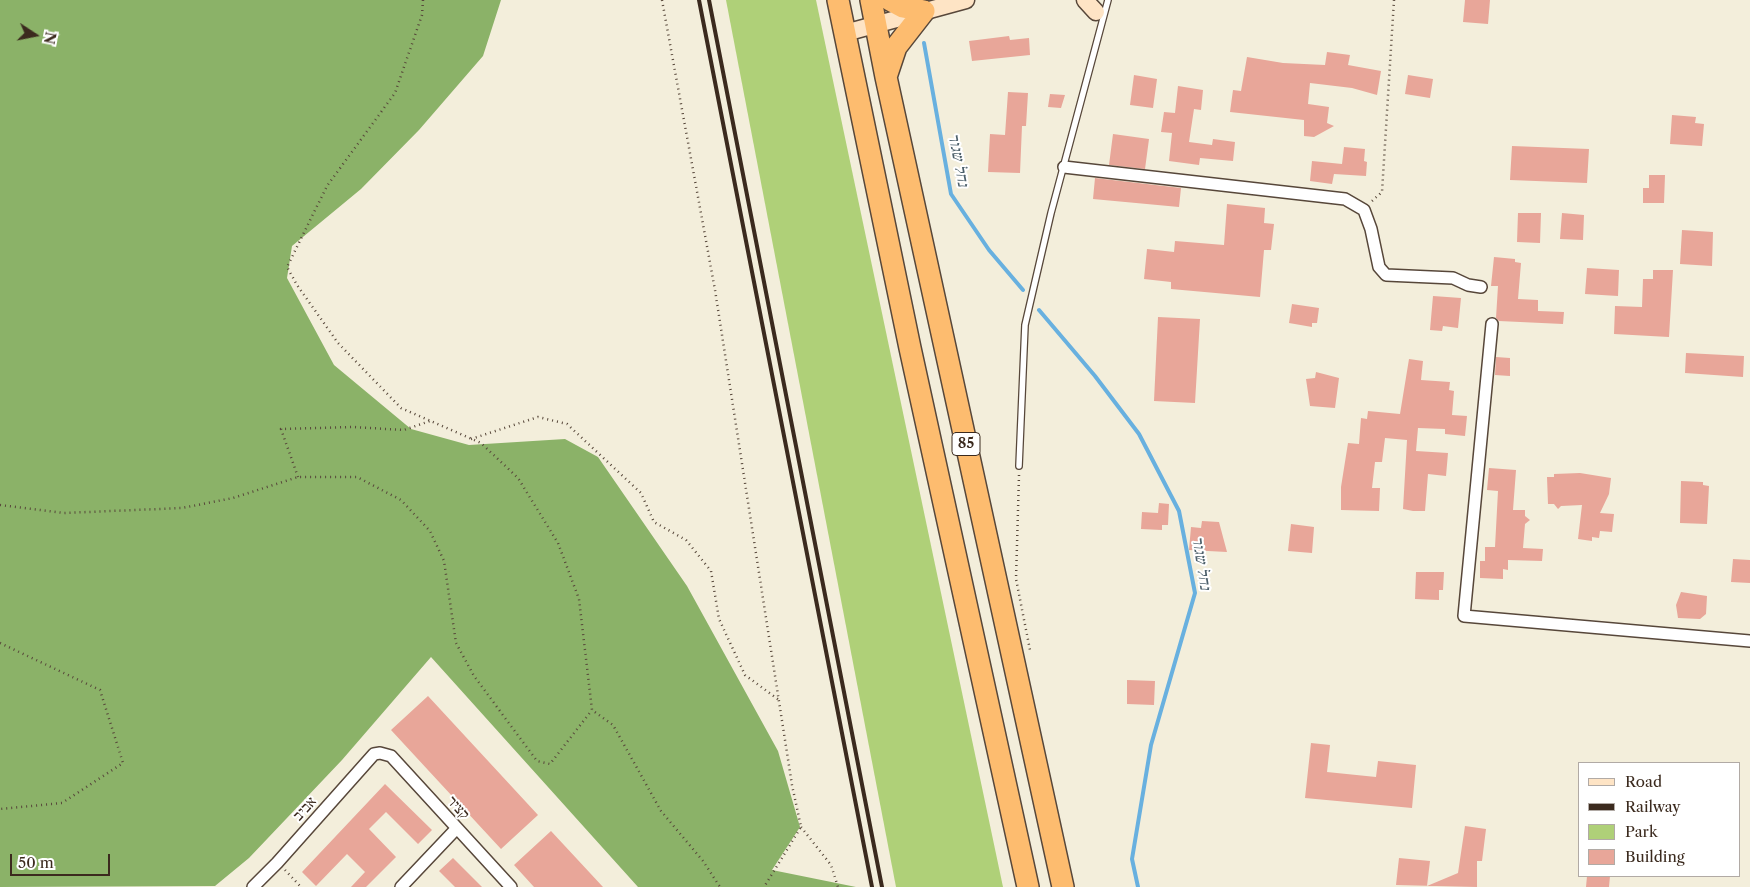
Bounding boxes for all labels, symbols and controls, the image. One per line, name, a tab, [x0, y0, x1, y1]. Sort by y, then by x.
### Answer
north arrow	[10, 10, 60, 60]
text: N	[40, 30, 60, 46]
water label: נחל שגור	[943, 132, 973, 188]
road number: 85	[952, 432, 980, 456]
water label: נחל שגור	[1187, 535, 1215, 591]
legend	[1578, 762, 1740, 877]
text: Road	[1625, 772, 1662, 791]
street label: קציר	[443, 792, 473, 824]
street label: אביב	[289, 793, 321, 825]
text: Railway	[1625, 797, 1681, 816]
text: Park	[1625, 822, 1658, 841]
scale bar	[12, 844, 112, 876]
text: Building	[1625, 847, 1685, 866]
text: 50 m	[18, 853, 54, 872]

